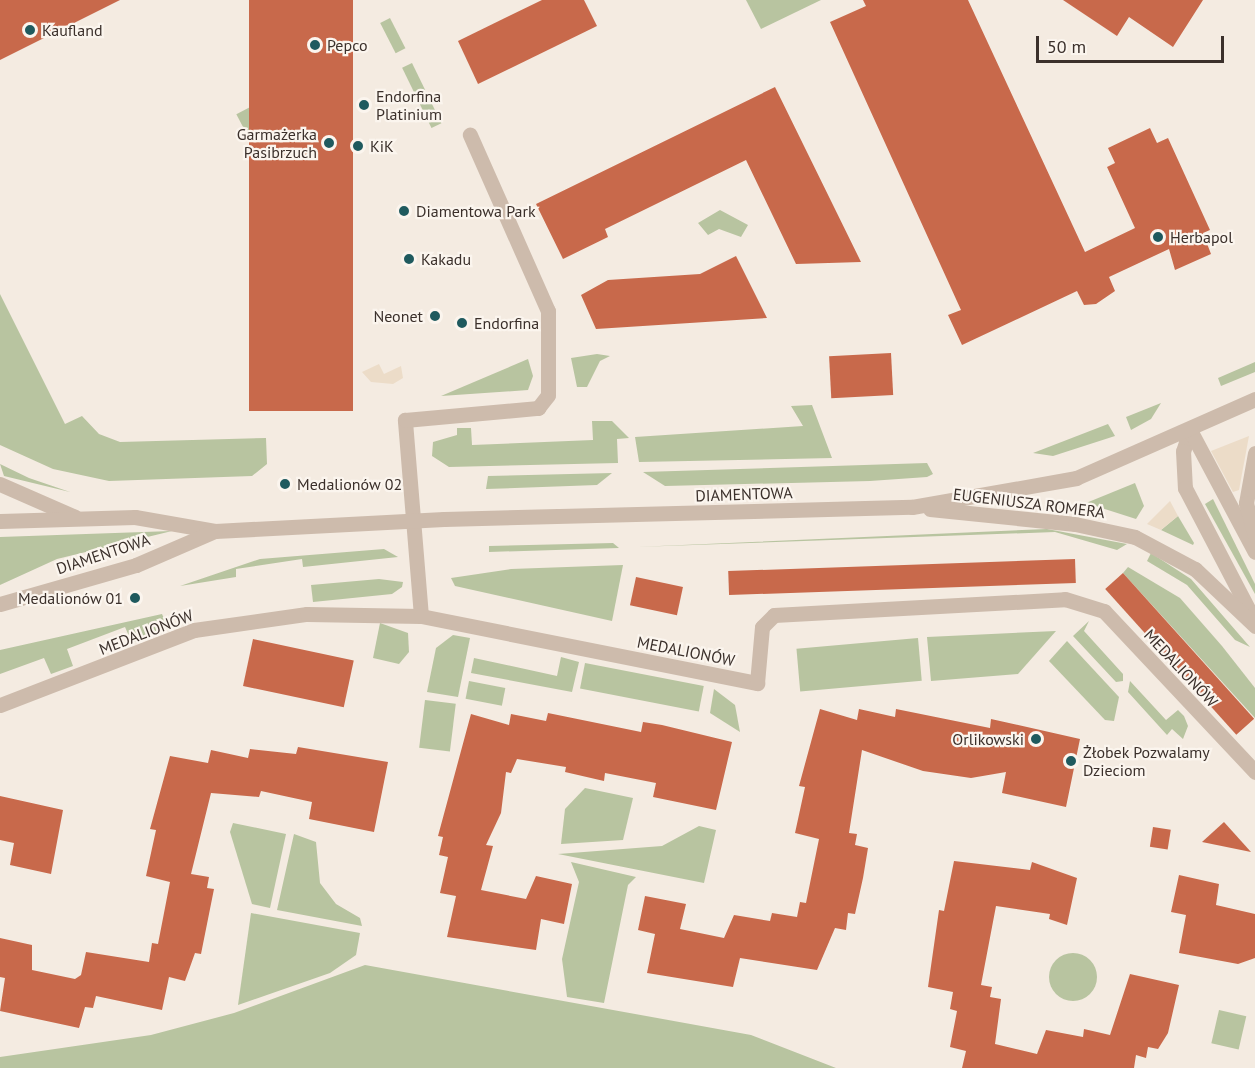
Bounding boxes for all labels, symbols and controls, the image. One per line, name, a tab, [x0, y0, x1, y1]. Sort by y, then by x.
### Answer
place label: Kaufland	[42, 20, 102, 40]
marker: Kaufland	[23, 23, 37, 37]
scale bar	[1039, 24, 1226, 62]
place label: Pepco	[327, 35, 368, 55]
text: 50 m	[1047, 35, 1086, 58]
marker: Pepco	[308, 38, 322, 52]
place label: Endorfina Platinium	[376, 86, 442, 124]
marker: Endorfina Platinium	[357, 98, 371, 112]
place label: Garmażerka Pasibrzuch	[237, 124, 317, 162]
marker: Garmażerka Pasibrzuch	[322, 136, 336, 150]
place label: KiK	[370, 136, 394, 156]
marker: KiK	[351, 139, 365, 153]
place label: Diamentowa Park	[416, 201, 536, 221]
marker: Diamentowa Park	[397, 204, 411, 218]
place label: Herbapol	[1170, 227, 1233, 247]
marker: Herbapol	[1151, 230, 1165, 244]
place label: Kakadu	[421, 249, 471, 269]
marker: Kakadu	[402, 252, 416, 266]
place label: Neonet	[373, 306, 423, 326]
marker: Neonet	[428, 309, 442, 323]
place label: Endorfina	[474, 313, 539, 333]
marker: Endorfina	[455, 316, 469, 330]
place label: Medalionów 02	[297, 474, 402, 494]
marker: Medalionów 02	[278, 477, 292, 491]
street label: DIAMENTOWA	[695, 483, 793, 505]
street label: EUGENIUSZA ROMERA	[952, 484, 1106, 522]
street label: DIAMENTOWA	[54, 530, 152, 578]
place label: Medalionów 01	[18, 588, 123, 608]
marker: Medalionów 01	[128, 591, 142, 605]
street label: MEDALIONÓW	[96, 605, 196, 659]
street label: MEDALIONÓW	[1140, 625, 1222, 711]
street label: MEDALIONÓW	[635, 632, 737, 670]
place label: Orlikowski	[952, 729, 1024, 749]
marker: Orlikowski	[1029, 732, 1043, 746]
place label: Żłobek Pozwalamy Dzieciom	[1083, 742, 1210, 780]
marker: Żłobek Pozwalamy Dzieciom	[1064, 754, 1078, 768]

